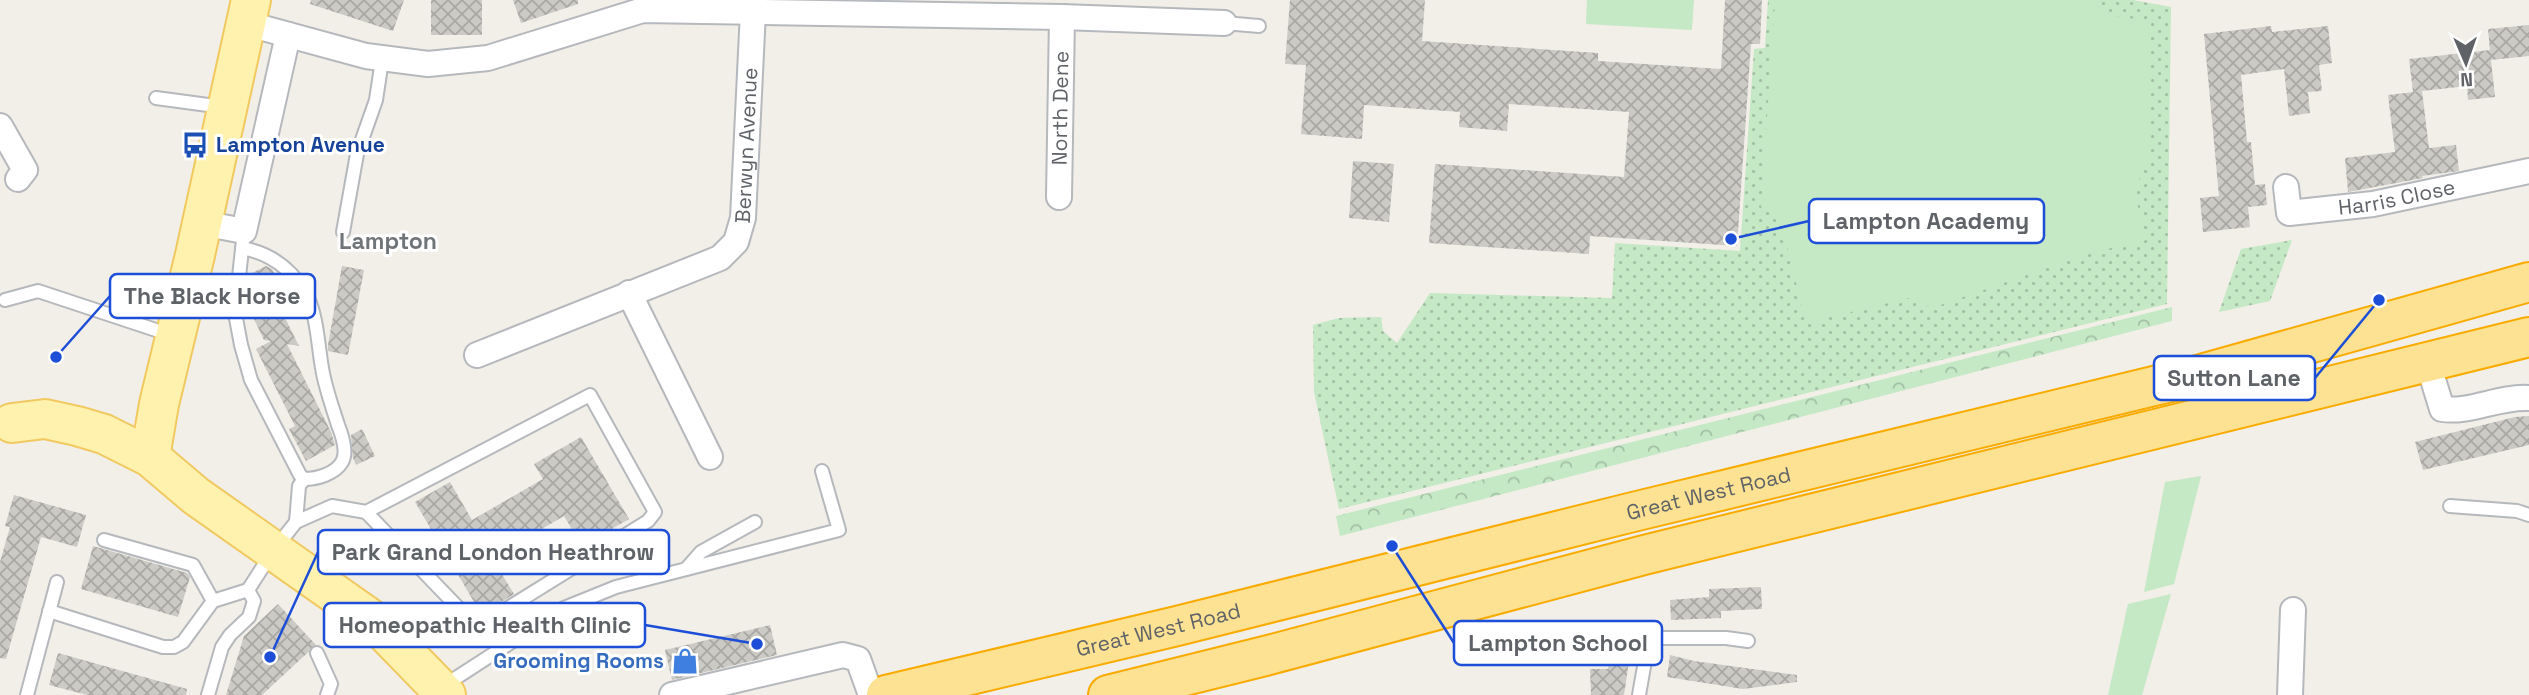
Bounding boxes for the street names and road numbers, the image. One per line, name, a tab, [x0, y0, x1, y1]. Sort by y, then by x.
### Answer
street label: North Dene	[1046, 51, 1074, 165]
street label: Berwyn Avenue	[729, 67, 763, 224]
street label: Harris Close	[2337, 173, 2457, 221]
street label: Great West Road	[1624, 460, 1794, 526]
street label: Great West Road	[1073, 597, 1243, 662]

